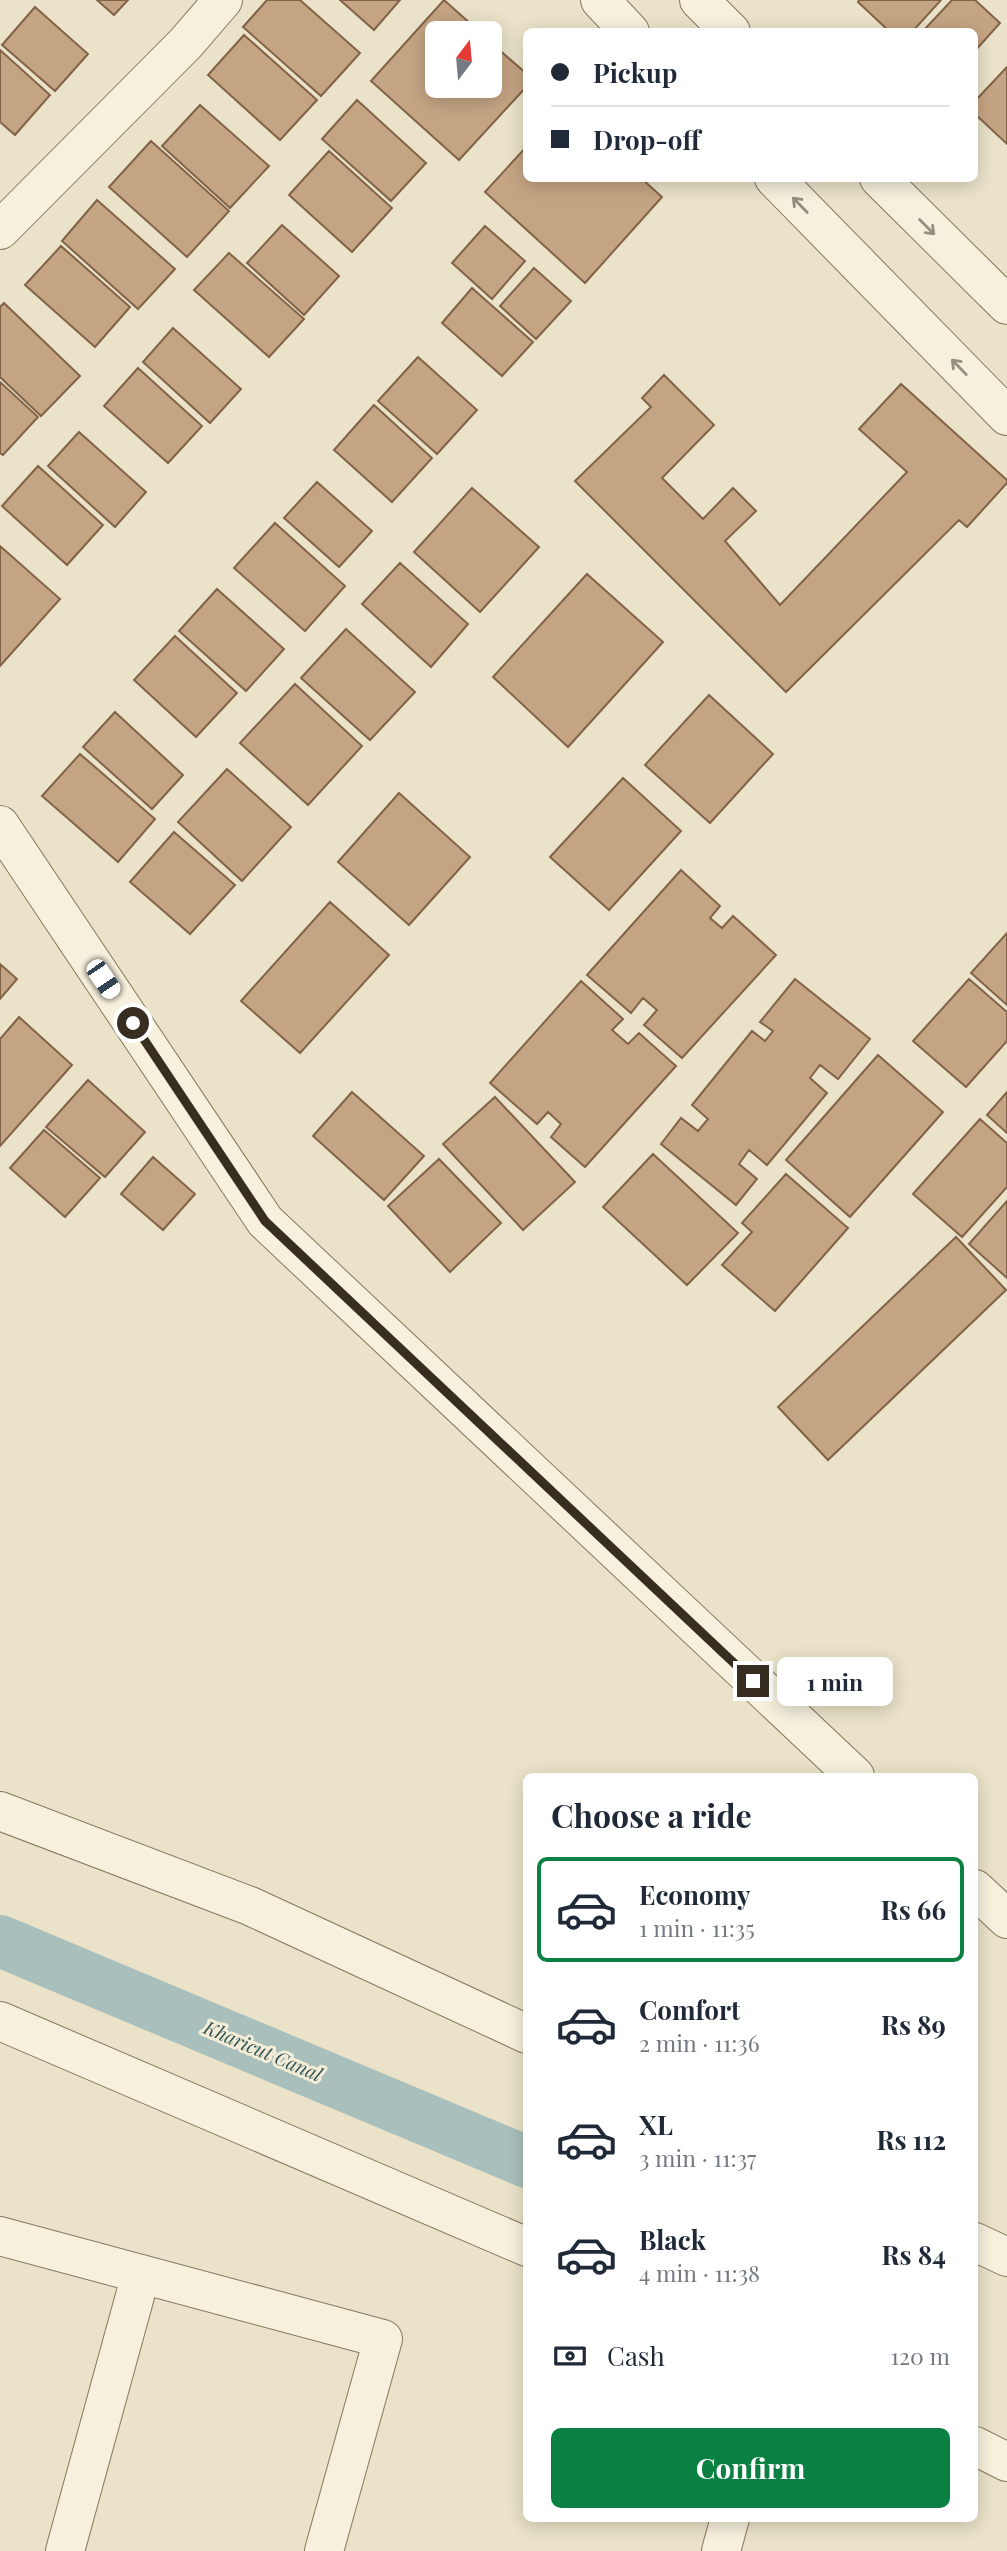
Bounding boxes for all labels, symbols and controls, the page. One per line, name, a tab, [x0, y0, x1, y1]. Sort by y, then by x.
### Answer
north arrow	[425, 21, 502, 98]
map controls	[425, 21, 502, 98]
text: Pickup	[593, 55, 677, 90]
text: Drop-off	[593, 122, 700, 157]
one-way arrow	[792, 196, 809, 213]
one-way arrow	[919, 218, 936, 235]
one-way arrow	[951, 359, 968, 376]
car	[83, 956, 124, 1002]
route start	[117, 1007, 149, 1039]
callout: 1 min	[778, 1656, 893, 1706]
route end	[737, 1665, 769, 1697]
text: 1 min	[807, 1666, 863, 1697]
text: Choose a ride	[551, 1793, 752, 1836]
text: Economy	[639, 1877, 750, 1912]
icon: car	[555, 1878, 618, 1941]
text: Rs 66	[881, 1892, 946, 1927]
text: 1 min · 11:35	[639, 1912, 755, 1943]
text: Comfort	[639, 1992, 740, 2027]
icon: car	[555, 1993, 618, 2056]
text: Rs 89	[881, 2007, 946, 2042]
water label: Kharicut Canal	[199, 2013, 327, 2087]
text: 2 min · 11:36	[639, 2027, 760, 2058]
text: XL	[639, 2107, 673, 2142]
icon: car	[555, 2108, 618, 2171]
text: Rs 112	[876, 2122, 946, 2157]
text: 3 min · 11:37	[639, 2142, 756, 2173]
text: Black	[639, 2222, 706, 2257]
icon: car	[555, 2223, 618, 2286]
text: Rs 84	[882, 2237, 946, 2272]
text: 4 min · 11:38	[639, 2257, 760, 2288]
icon: cash	[551, 2337, 589, 2375]
text: Cash	[607, 2338, 665, 2373]
text: 120 m	[891, 2340, 950, 2371]
button: Confirm	[551, 2428, 950, 2508]

